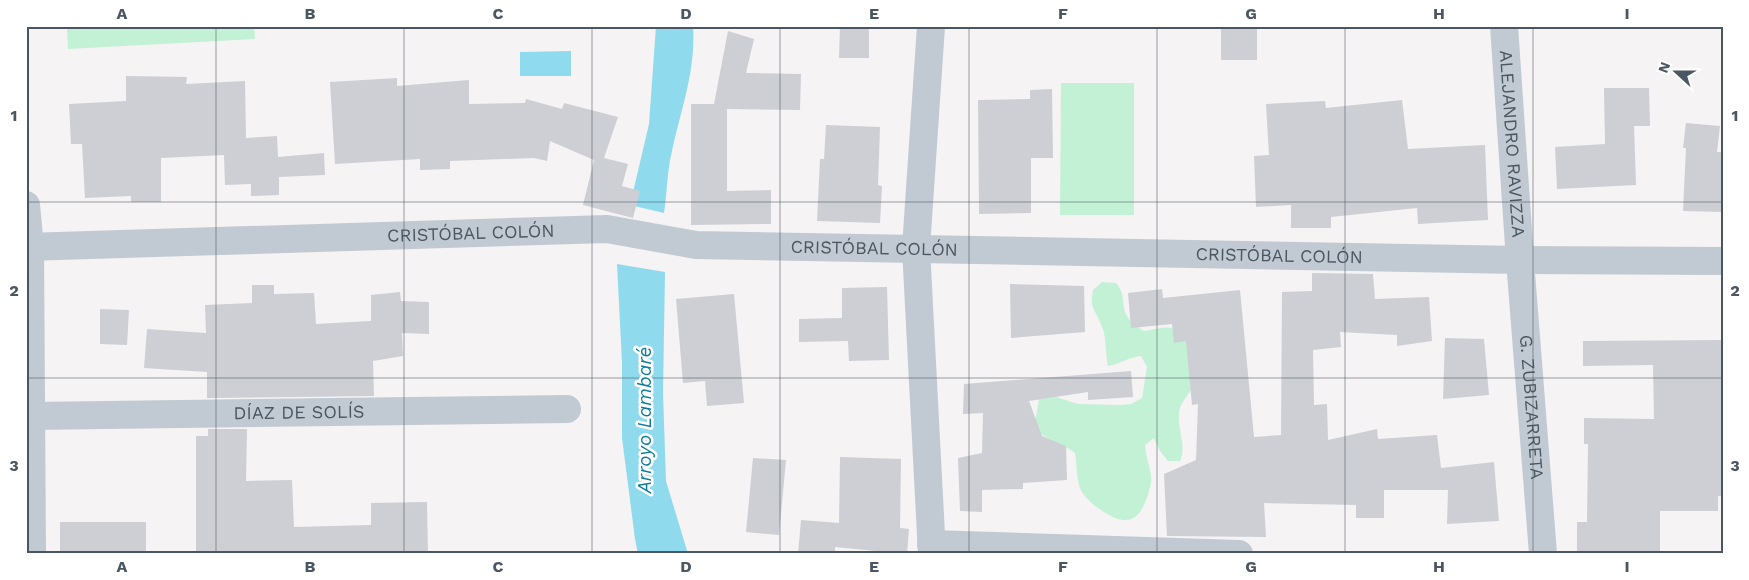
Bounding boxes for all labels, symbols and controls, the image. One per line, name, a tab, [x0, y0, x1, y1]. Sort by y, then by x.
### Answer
text: A	[117, 4, 128, 23]
text: B	[305, 4, 316, 23]
text: C	[493, 4, 504, 23]
text: D	[680, 4, 692, 23]
text: E	[869, 4, 879, 23]
text: F	[1058, 4, 1068, 23]
text: G	[1245, 4, 1257, 23]
text: H	[1433, 4, 1445, 23]
text: I	[1624, 4, 1630, 23]
north arrow	[1652, 48, 1702, 98]
street label: ALEJANDRO RAVIZZA	[1496, 49, 1529, 238]
text: N	[1655, 60, 1673, 75]
text: 1	[11, 106, 17, 125]
text: 1	[1732, 106, 1738, 125]
street label: CRISTÓBAL COLÓN	[387, 220, 555, 246]
street label: CRISTÓBAL COLÓN	[790, 236, 958, 260]
street label: CRISTÓBAL COLÓN	[1195, 243, 1363, 267]
text: 2	[9, 281, 19, 300]
text: 2	[1730, 281, 1740, 300]
street label: G. ZUBIZARRETA	[1516, 334, 1548, 480]
water label: Arroyo Lambaré	[633, 347, 656, 494]
street label: DÍAZ DE SOLÍS	[233, 401, 365, 423]
text: 3	[9, 456, 19, 475]
text: 3	[1730, 456, 1740, 475]
text: A	[117, 557, 128, 576]
text: B	[305, 557, 316, 576]
text: C	[493, 557, 504, 576]
text: D	[680, 557, 692, 576]
text: E	[869, 557, 879, 576]
text: F	[1058, 557, 1068, 576]
text: G	[1245, 557, 1257, 576]
text: H	[1433, 557, 1445, 576]
text: I	[1624, 557, 1630, 576]

